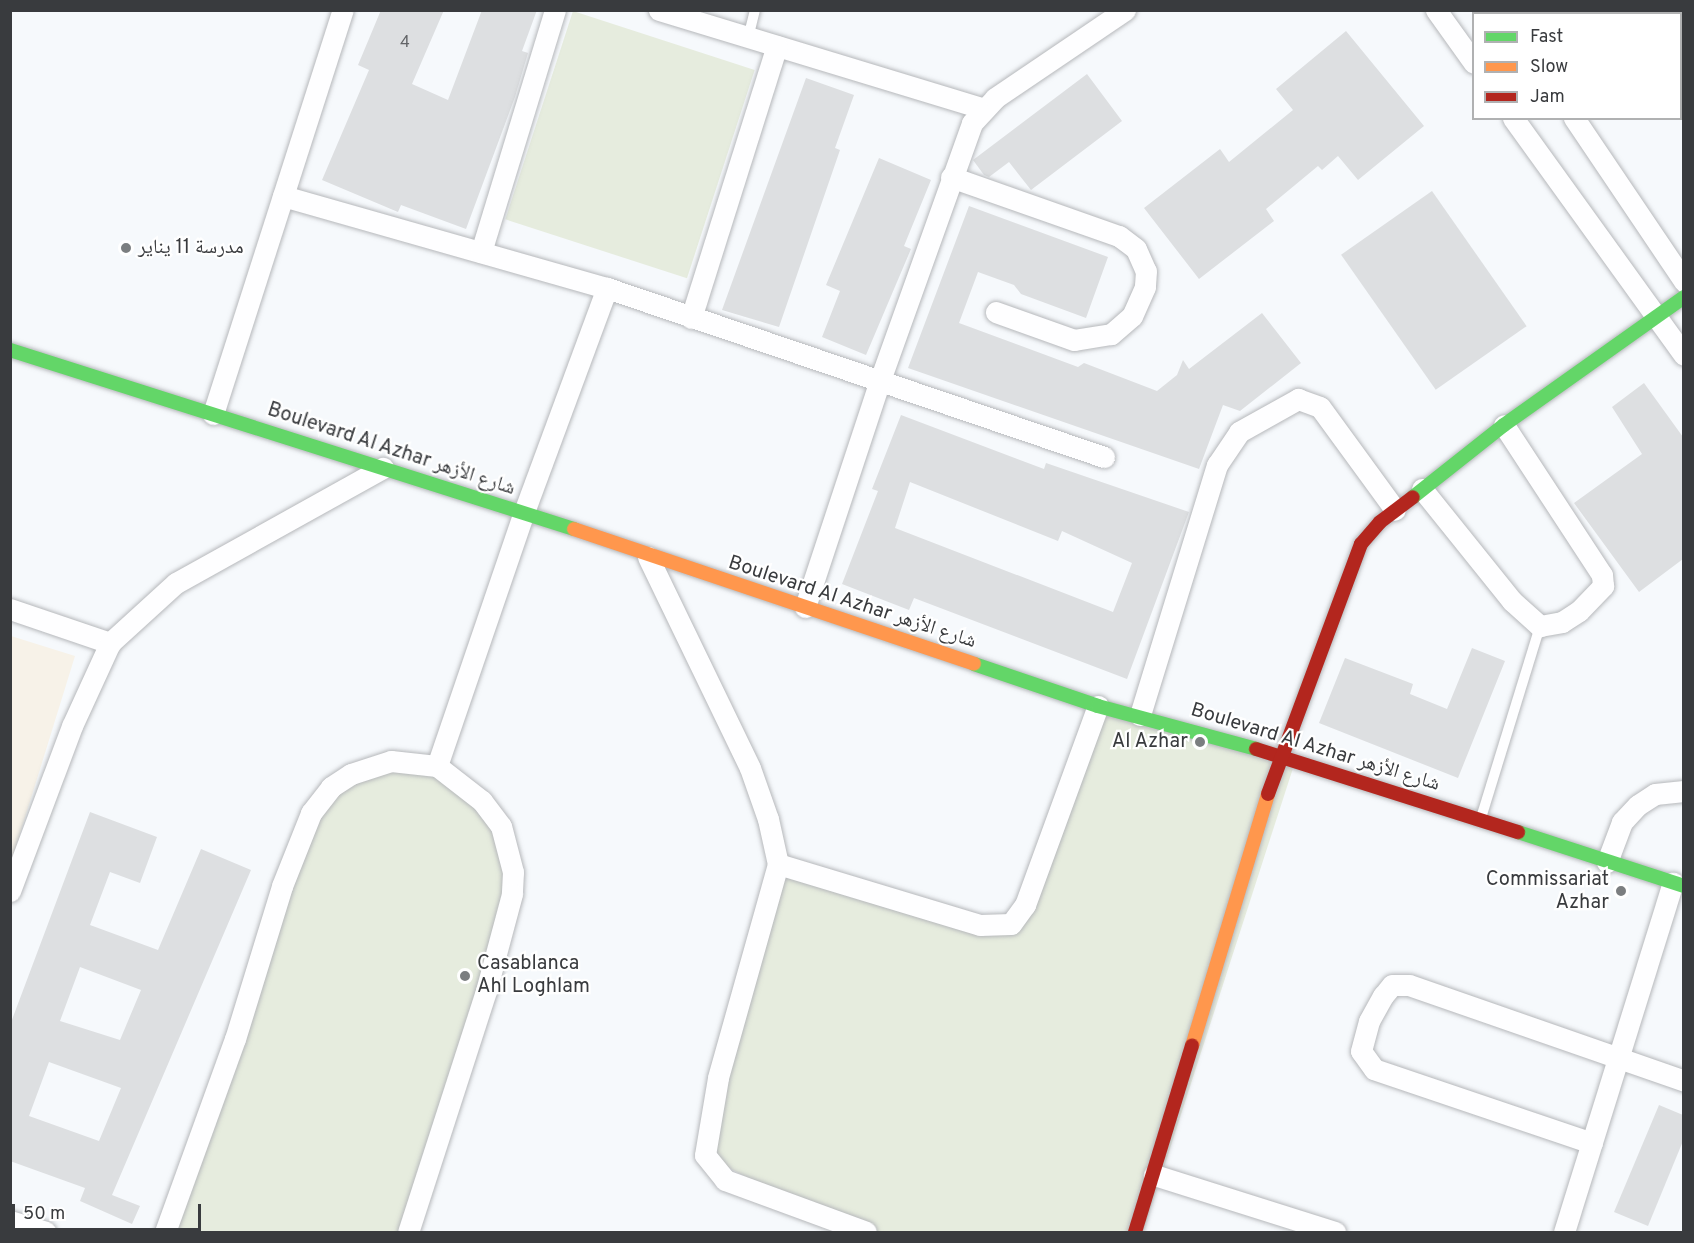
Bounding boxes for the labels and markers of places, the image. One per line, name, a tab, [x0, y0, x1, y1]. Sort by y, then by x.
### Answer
place label: مدرسة 11 يناير	[138, 236, 244, 260]
marker: مدرسة 11 يناير	[119, 241, 133, 255]
place label: Al Azhar	[1111, 730, 1188, 754]
marker: Al Azhar	[1193, 735, 1207, 749]
place label: Commissariat Azhar	[1486, 868, 1609, 915]
marker: Commissariat Azhar	[1614, 884, 1628, 898]
place label: Casablanca Ahl Loghlam	[477, 952, 590, 999]
marker: Casablanca Ahl Loghlam	[458, 969, 472, 983]

